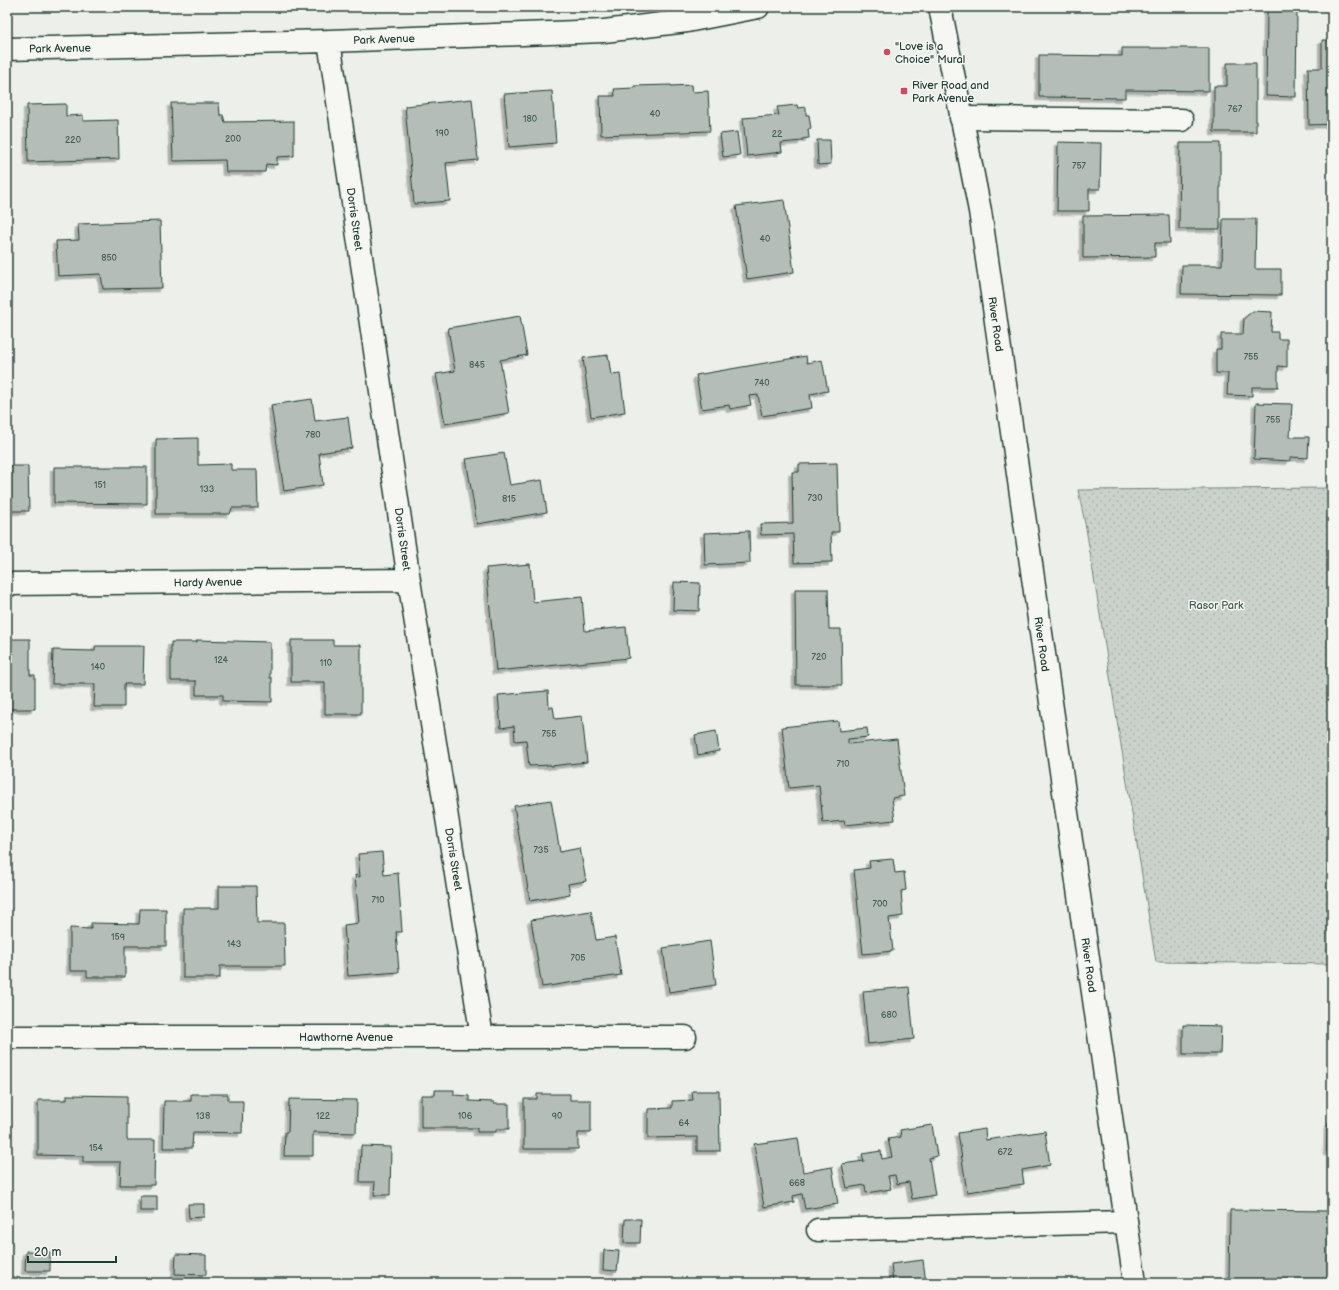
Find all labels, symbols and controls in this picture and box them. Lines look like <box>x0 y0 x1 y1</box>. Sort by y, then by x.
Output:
street label: Park Avenue <box>353 32 416 47</box>
place label: "Love is a Choice" Mural <box>895 40 965 66</box>
street label: Park Avenue <box>29 41 92 56</box>
marker: "Love is a Choice" Mural <box>882 47 892 57</box>
place label: River Road and Park Avenue <box>912 79 989 105</box>
marker: River Road and Park Avenue <box>899 86 909 96</box>
house number: 767 <box>1228 104 1243 115</box>
house number: 40 <box>650 109 660 120</box>
house number: 180 <box>523 114 537 125</box>
house number: 190 <box>435 128 449 139</box>
house number: 22 <box>772 129 783 140</box>
house number: 200 <box>225 134 241 145</box>
house number: 220 <box>65 135 81 146</box>
house number: 757 <box>1072 161 1087 172</box>
street label: Dorris Street <box>344 187 365 252</box>
house number: 40 <box>760 234 770 245</box>
house number: 850 <box>101 253 117 264</box>
street label: River Road <box>985 296 1006 352</box>
house number: 755 <box>1244 352 1258 363</box>
house number: 845 <box>469 360 485 371</box>
house number: 740 <box>754 378 770 389</box>
house number: 755 <box>1266 415 1280 426</box>
house number: 780 <box>306 430 320 441</box>
house number: 151 <box>94 480 106 491</box>
house number: 133 <box>200 484 215 495</box>
house number: 730 <box>807 493 823 504</box>
house number: 815 <box>502 494 516 505</box>
street label: Dorris Street <box>392 507 413 572</box>
street label: Hardy Avenue <box>174 575 243 590</box>
park label: Rasor Park <box>1189 599 1244 612</box>
street label: River Road <box>1031 616 1052 672</box>
house number: 720 <box>811 652 827 663</box>
house number: 124 <box>214 655 229 666</box>
house number: 110 <box>320 658 332 669</box>
house number: 140 <box>91 662 105 673</box>
house number: 755 <box>542 729 556 740</box>
house number: 710 <box>836 759 850 770</box>
street label: Dorris Street <box>442 827 465 892</box>
house number: 735 <box>533 845 549 856</box>
house number: 710 <box>371 895 385 906</box>
house number: 700 <box>872 899 888 910</box>
house number: 159 <box>111 932 125 943</box>
street label: River Road <box>1078 937 1099 993</box>
house number: 143 <box>227 939 242 950</box>
house number: 705 <box>571 953 585 964</box>
house number: 680 <box>881 1010 897 1021</box>
street label: Hawthorne Avenue <box>299 1031 393 1044</box>
house number: 138 <box>196 1111 210 1122</box>
house number: 122 <box>316 1111 331 1122</box>
house number: 106 <box>458 1111 473 1122</box>
house number: 90 <box>552 1111 562 1122</box>
house number: 64 <box>679 1118 690 1129</box>
house number: 154 <box>89 1143 104 1154</box>
house number: 672 <box>997 1147 1013 1158</box>
house number: 668 <box>789 1178 805 1189</box>
scale bar <box>28 1238 116 1264</box>
text: 20 m <box>34 1245 61 1260</box>

